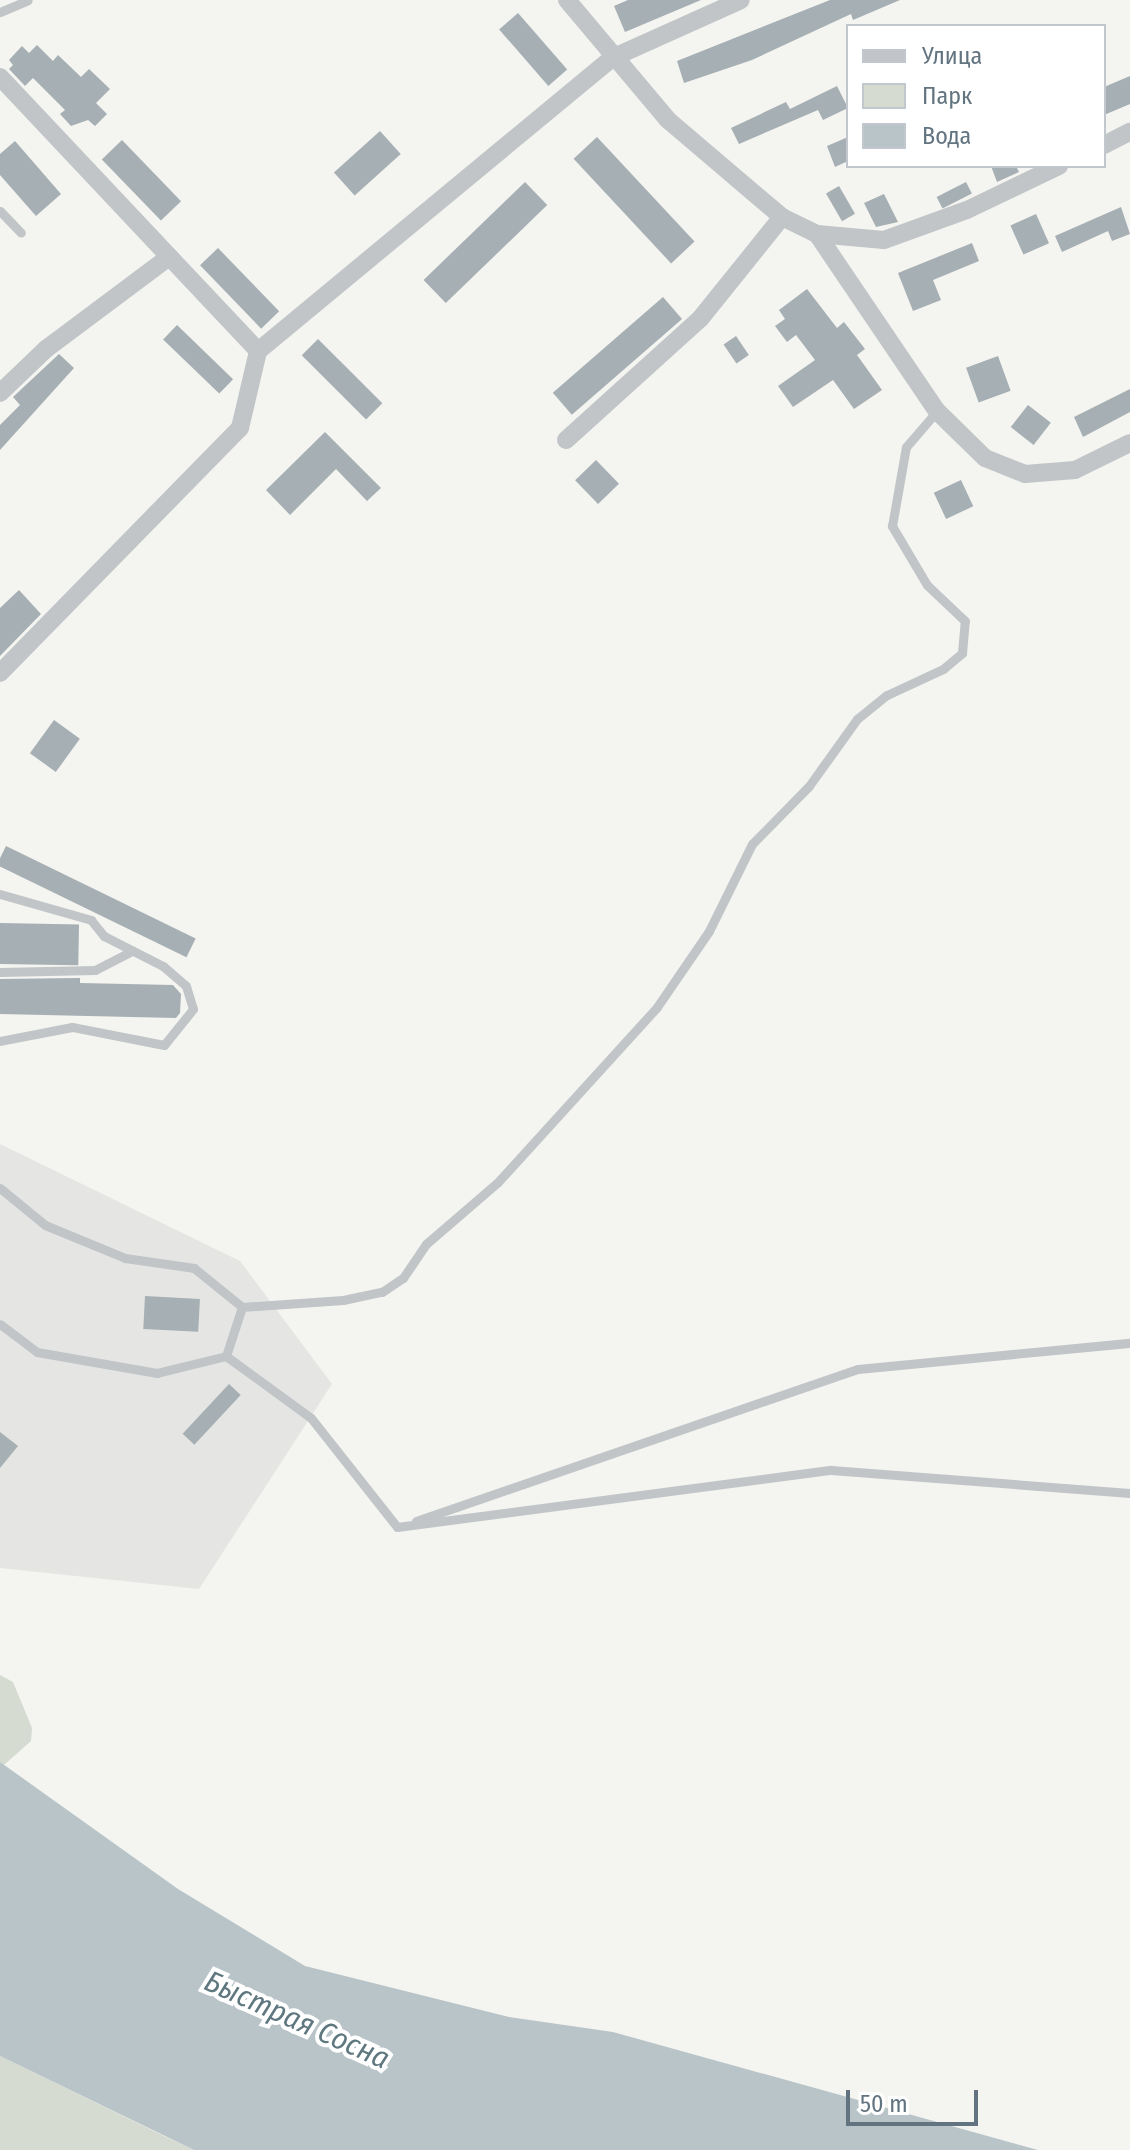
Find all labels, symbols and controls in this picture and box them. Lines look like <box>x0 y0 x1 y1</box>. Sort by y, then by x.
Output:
legend <box>846 24 1106 168</box>
text: Улица <box>922 42 982 70</box>
text: Парк <box>922 82 972 110</box>
text: Вода <box>922 122 971 150</box>
water label: Быстрая Сосна <box>199 1963 395 2077</box>
scale bar <box>850 2074 982 2124</box>
text: 50 m <box>860 2090 908 2118</box>

